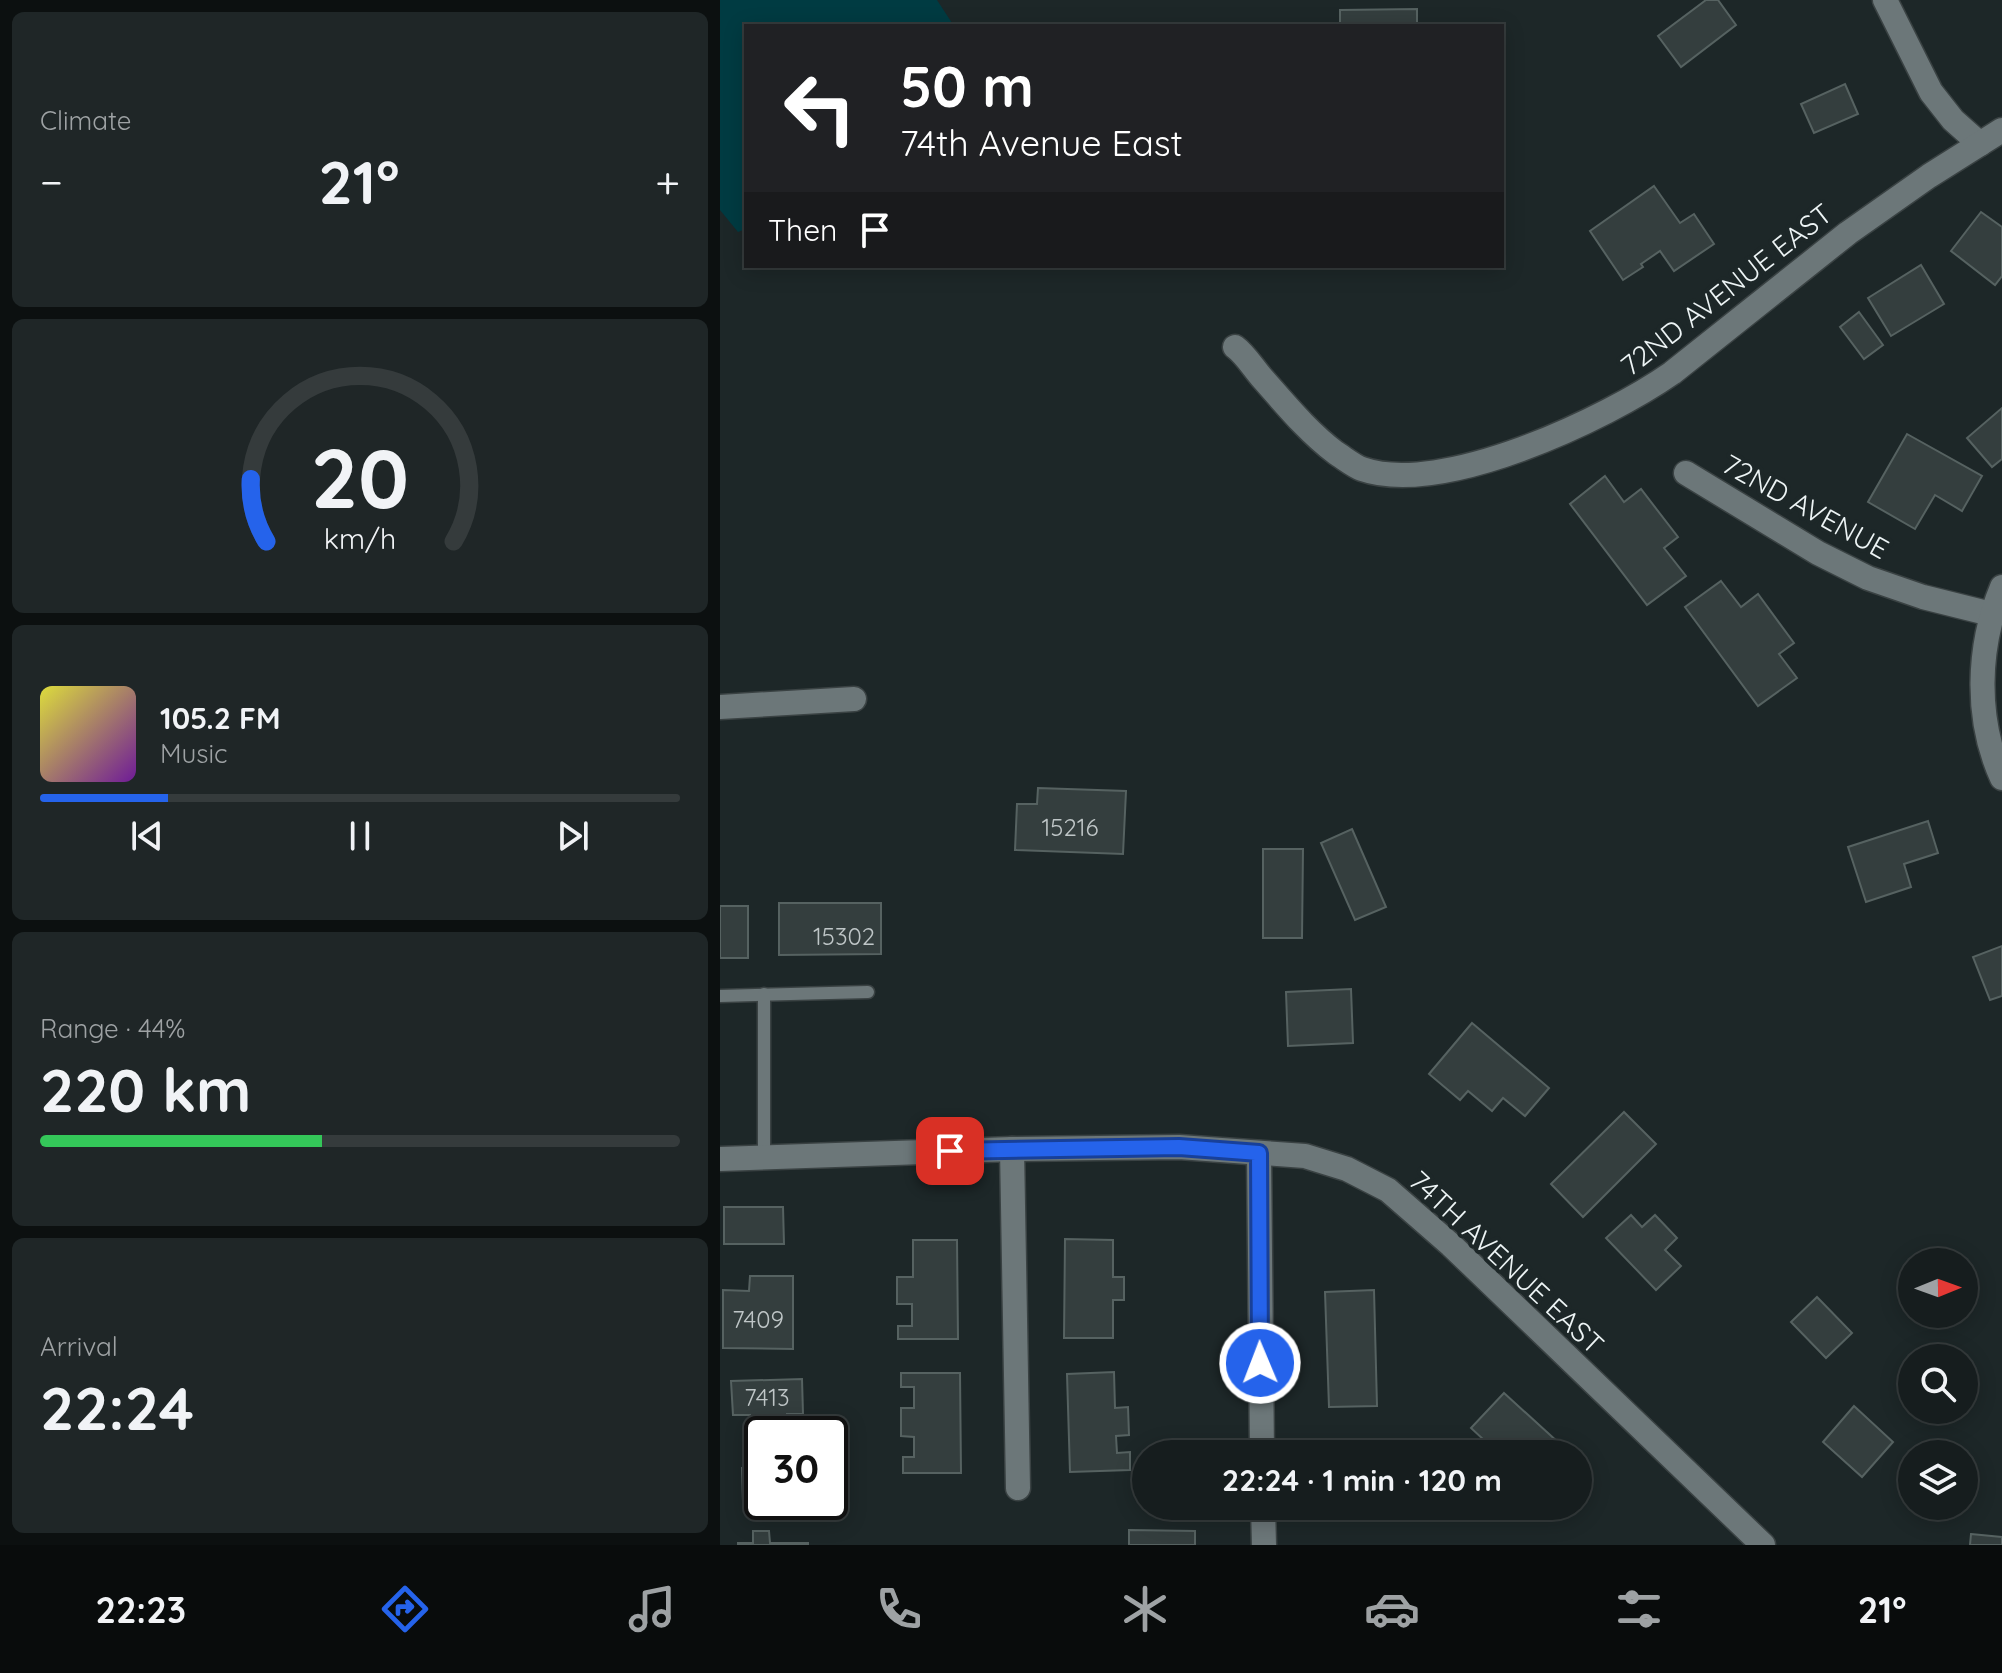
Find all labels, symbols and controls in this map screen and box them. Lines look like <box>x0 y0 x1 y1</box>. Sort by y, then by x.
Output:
text: 50 m <box>900 51 1034 121</box>
icon: left <box>768 56 872 160</box>
text: Climate <box>40 104 131 137</box>
text: 74th Avenue East <box>900 120 1183 165</box>
text: 21° <box>319 144 400 219</box>
text: − <box>40 154 63 209</box>
text: + <box>655 154 680 209</box>
street label: 72ND AVENUE EAST <box>1613 196 1839 382</box>
icon: arrive <box>853 208 897 252</box>
text: Then <box>768 211 837 249</box>
text: 20 <box>311 424 409 528</box>
street label: 72ND AVENUE <box>1717 446 1895 566</box>
text: km/h <box>324 520 396 556</box>
text: 105.2 FM <box>160 699 281 737</box>
text: Music <box>160 737 228 770</box>
house number: 15216 <box>1041 812 1099 842</box>
icon: previous <box>125 814 169 858</box>
icon: pause <box>338 814 382 858</box>
icon: next <box>551 814 595 858</box>
house number: 15302 <box>813 921 875 951</box>
text: Range · 44% <box>40 1012 186 1045</box>
text: 220 km <box>40 1052 251 1127</box>
pin <box>916 1117 984 1185</box>
icon: arrive <box>928 1129 972 1173</box>
street label: 74TH AVENUE EAST <box>1402 1163 1612 1361</box>
north arrow <box>1898 1248 1978 1328</box>
map controls <box>1898 1248 1978 1520</box>
house number: 7409 <box>732 1304 784 1334</box>
position arrow <box>1218 1321 1302 1405</box>
text: Arrival <box>40 1330 118 1363</box>
button: search <box>1898 1344 1978 1424</box>
text: 22:24 <box>40 1370 194 1445</box>
house number: 7413 <box>744 1382 790 1412</box>
speed limit sign: 30 <box>744 1416 848 1520</box>
button: layers <box>1898 1440 1978 1520</box>
text: 22:24 · 1 min · 120 m <box>1222 1461 1502 1499</box>
icon: directions <box>377 1581 433 1637</box>
icon: music <box>624 1581 680 1637</box>
icon: phone <box>871 1581 927 1637</box>
icon: climate <box>1117 1581 1173 1637</box>
icon: car <box>1364 1581 1420 1637</box>
icon: filters <box>1611 1581 1667 1637</box>
text: 22:23 <box>95 1587 186 1632</box>
text: 21° <box>1858 1587 1906 1632</box>

